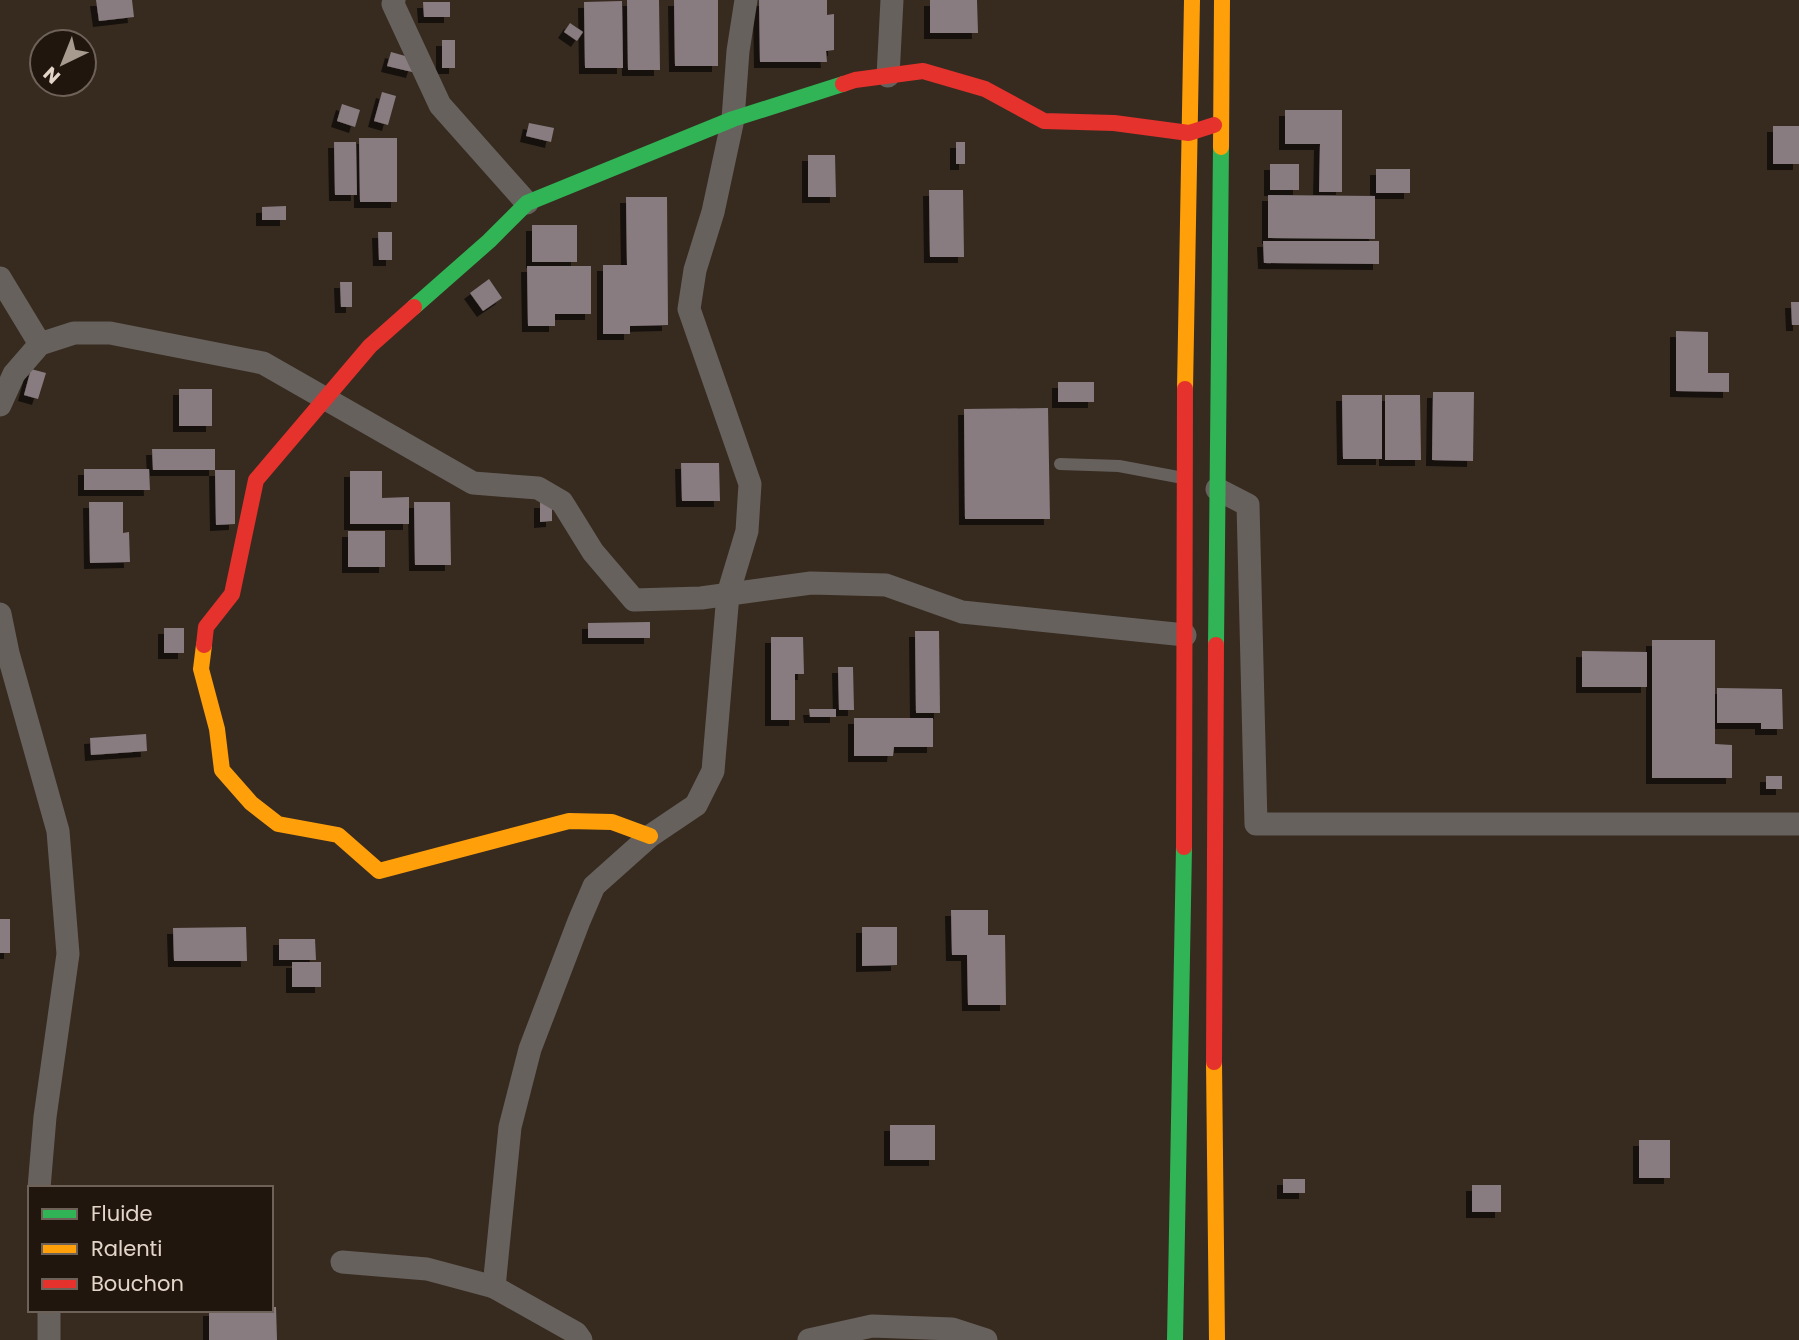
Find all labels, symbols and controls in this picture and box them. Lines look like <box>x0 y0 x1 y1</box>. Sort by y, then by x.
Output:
north arrow <box>28 28 98 98</box>
text: N <box>37 60 66 90</box>
legend <box>28 1186 273 1312</box>
text: Fluide <box>91 1199 153 1228</box>
text: Ralenti <box>91 1234 162 1263</box>
text: Bouchon <box>91 1269 184 1298</box>

